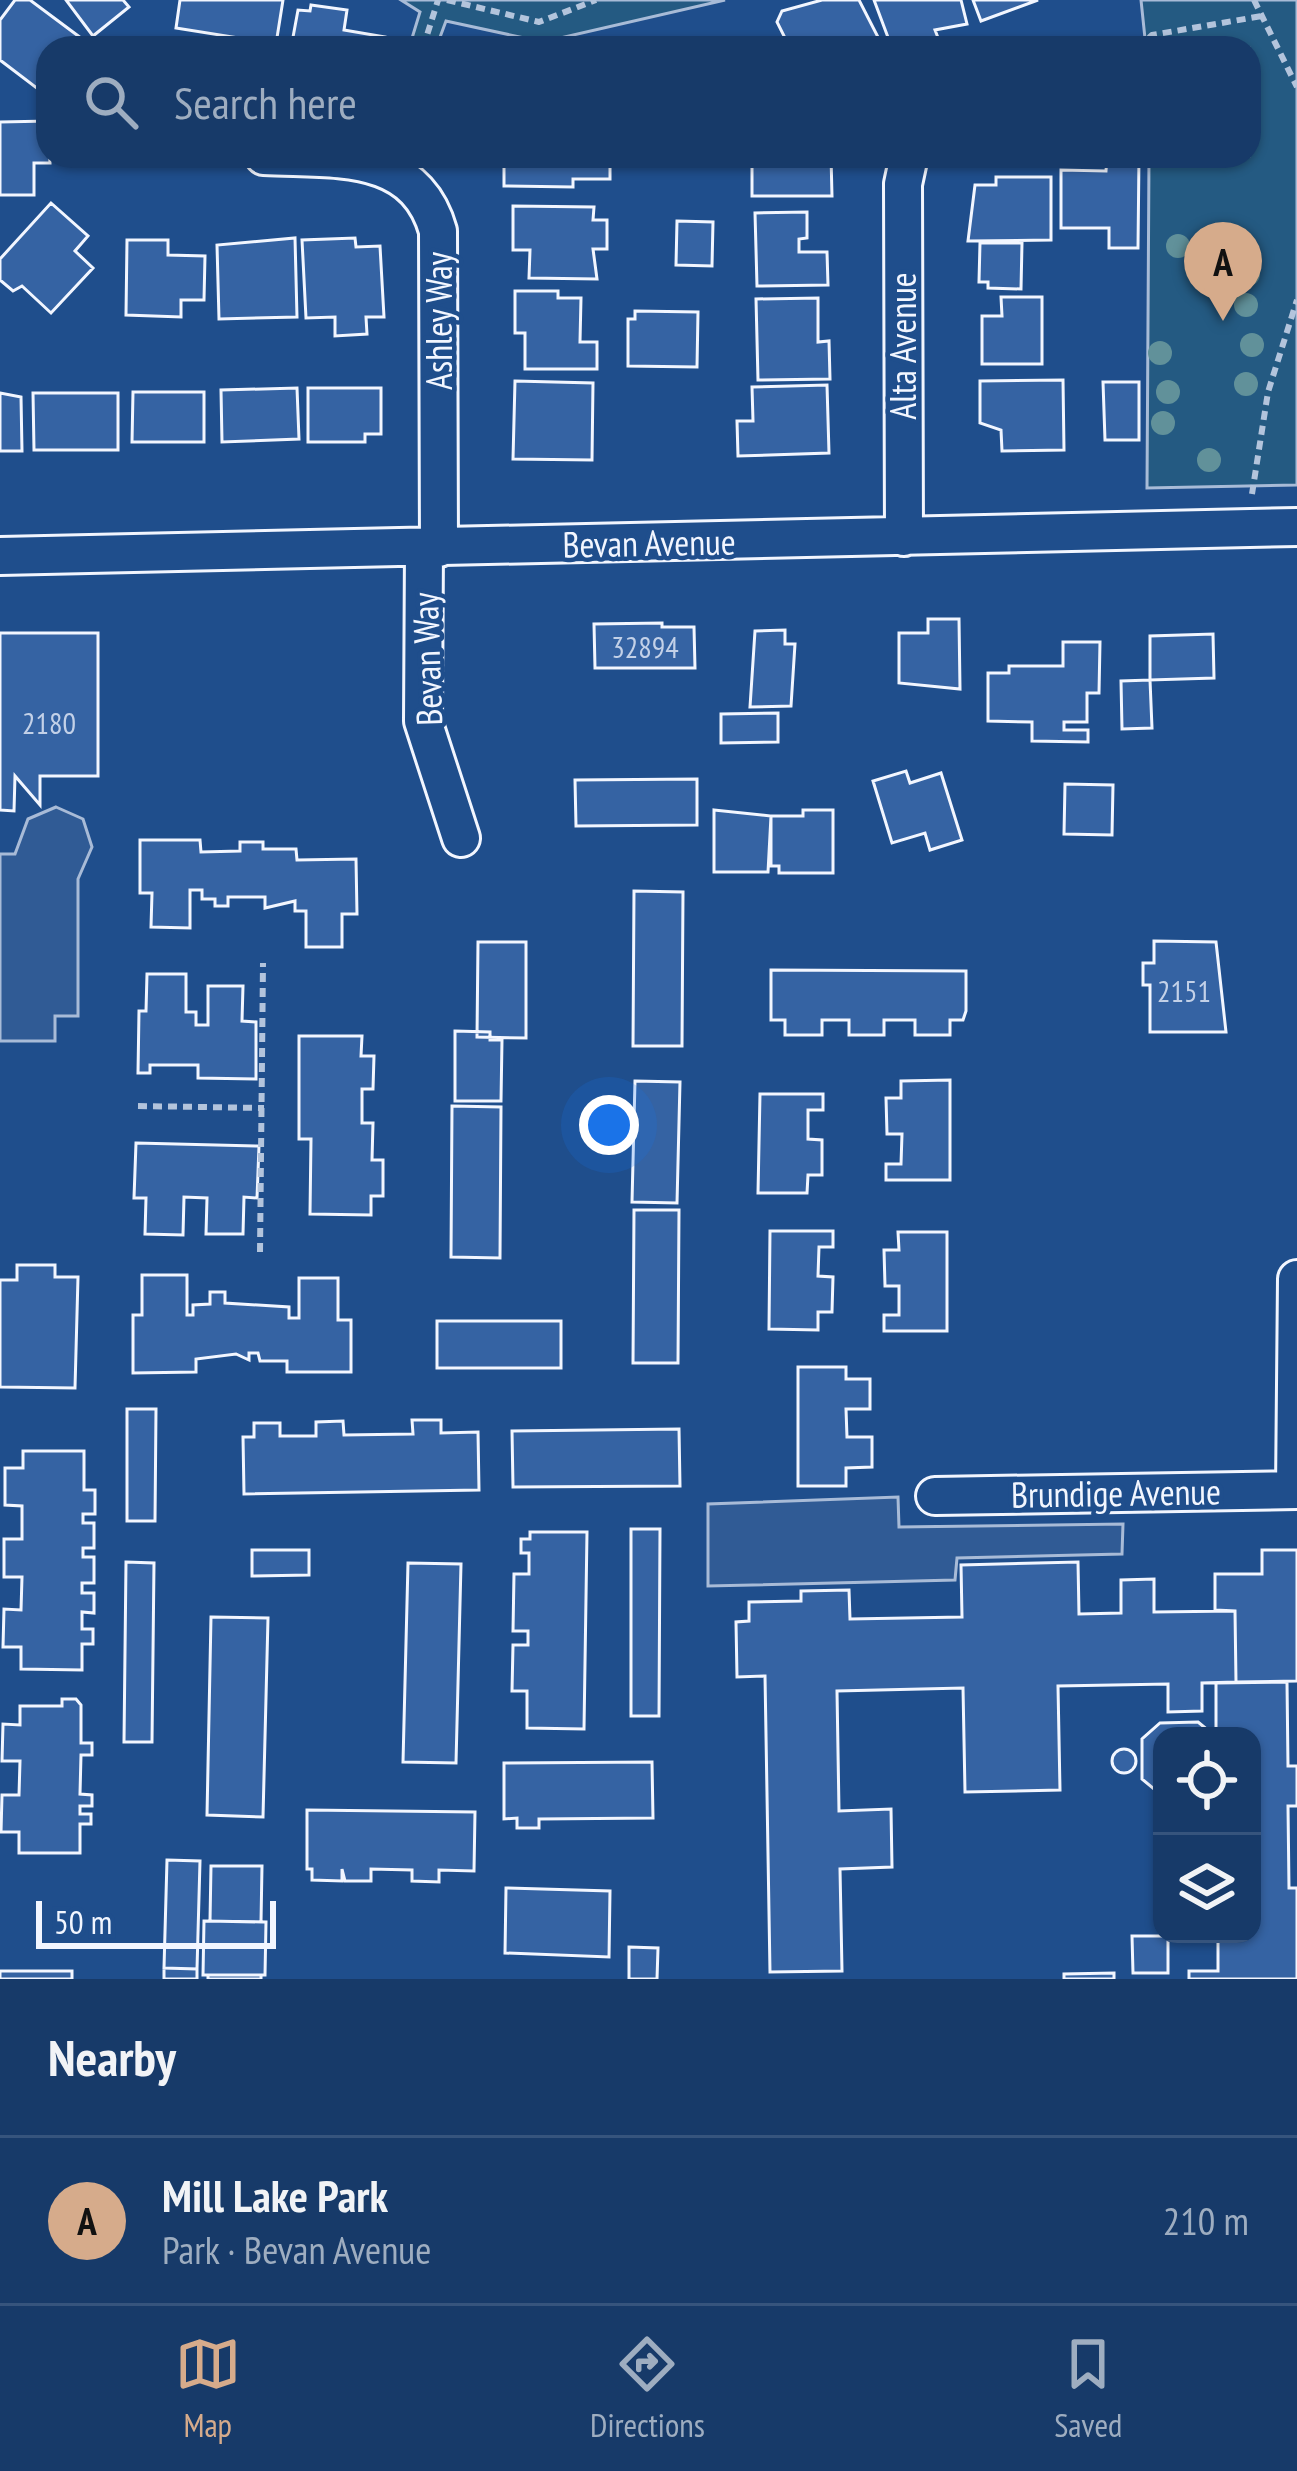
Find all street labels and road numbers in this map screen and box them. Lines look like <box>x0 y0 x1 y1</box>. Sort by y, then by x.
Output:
street label: Ashley Way <box>415 251 462 390</box>
street label: Alta Avenue <box>879 272 926 420</box>
street label: Bevan Avenue <box>562 517 736 568</box>
street label: Bevan Way <box>401 591 452 726</box>
street label: Brundige Avenue <box>1011 1467 1221 1518</box>

